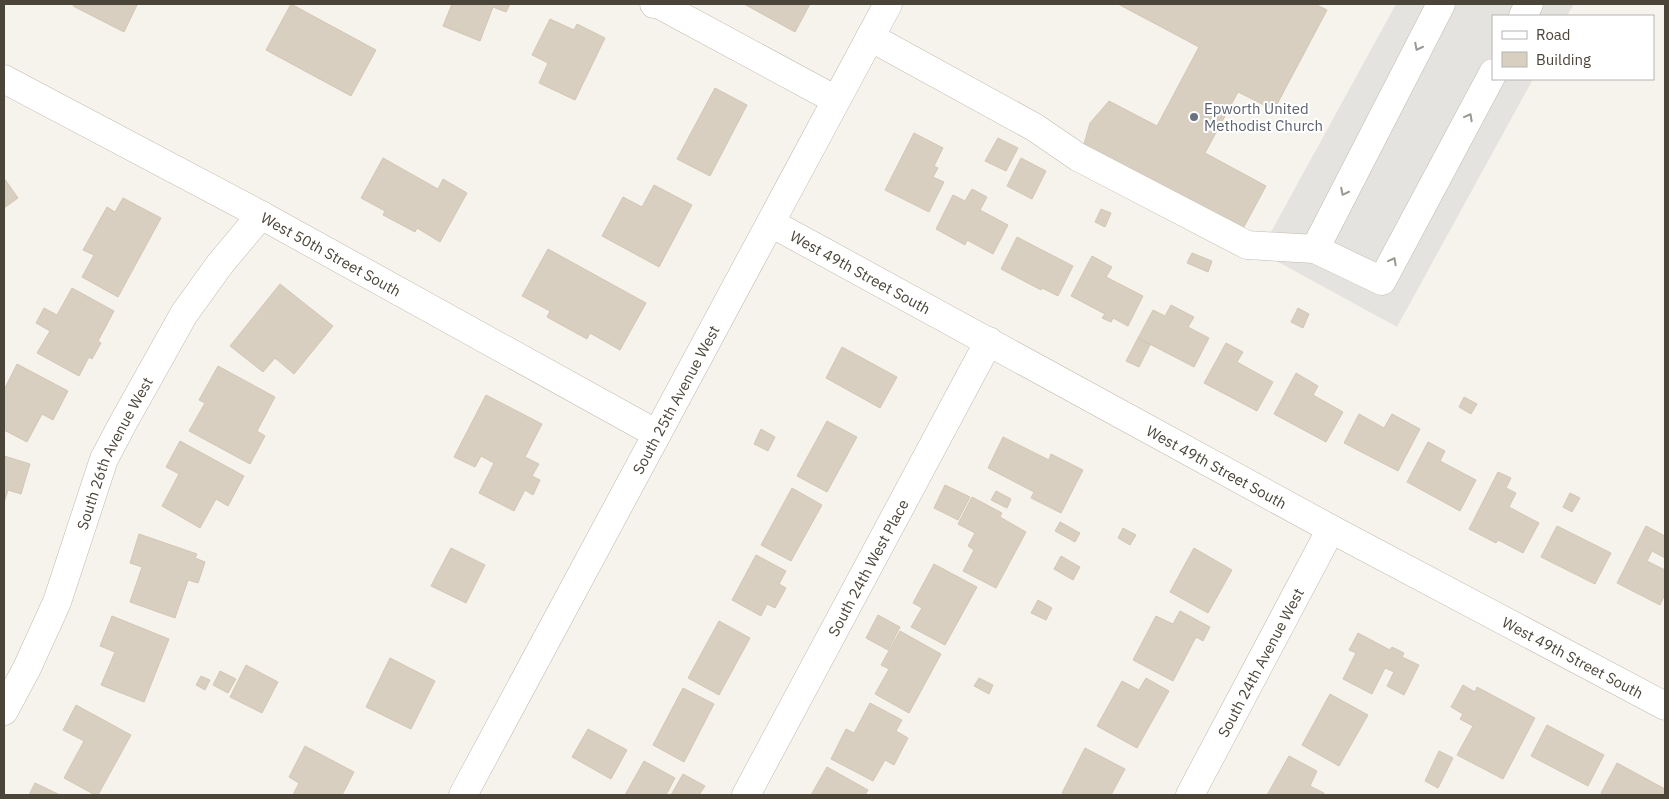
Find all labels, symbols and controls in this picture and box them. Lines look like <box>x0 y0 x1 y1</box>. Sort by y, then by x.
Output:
legend <box>1492 15 1654 80</box>
text: Road <box>1536 25 1571 44</box>
one-way arrow <box>1414 42 1424 51</box>
text: Building <box>1536 50 1591 69</box>
place label: Epworth United Methodist Church <box>1204 99 1323 135</box>
marker: Epworth United Methodist Church <box>1188 111 1200 123</box>
one-way arrow <box>1463 114 1473 123</box>
one-way arrow <box>1340 186 1350 195</box>
street label: West 50th Street South <box>258 208 404 300</box>
street label: West 49th Street South <box>787 226 934 318</box>
one-way arrow <box>1387 257 1397 266</box>
street label: South 25th Avenue West <box>628 322 723 477</box>
street label: South 26th Avenue West <box>72 373 156 532</box>
street label: West 49th Street South <box>1143 421 1290 513</box>
street label: South 24th West Place <box>823 496 912 639</box>
street label: South 24th Avenue West <box>1213 585 1308 740</box>
street label: West 49th Street South <box>1499 612 1647 702</box>

